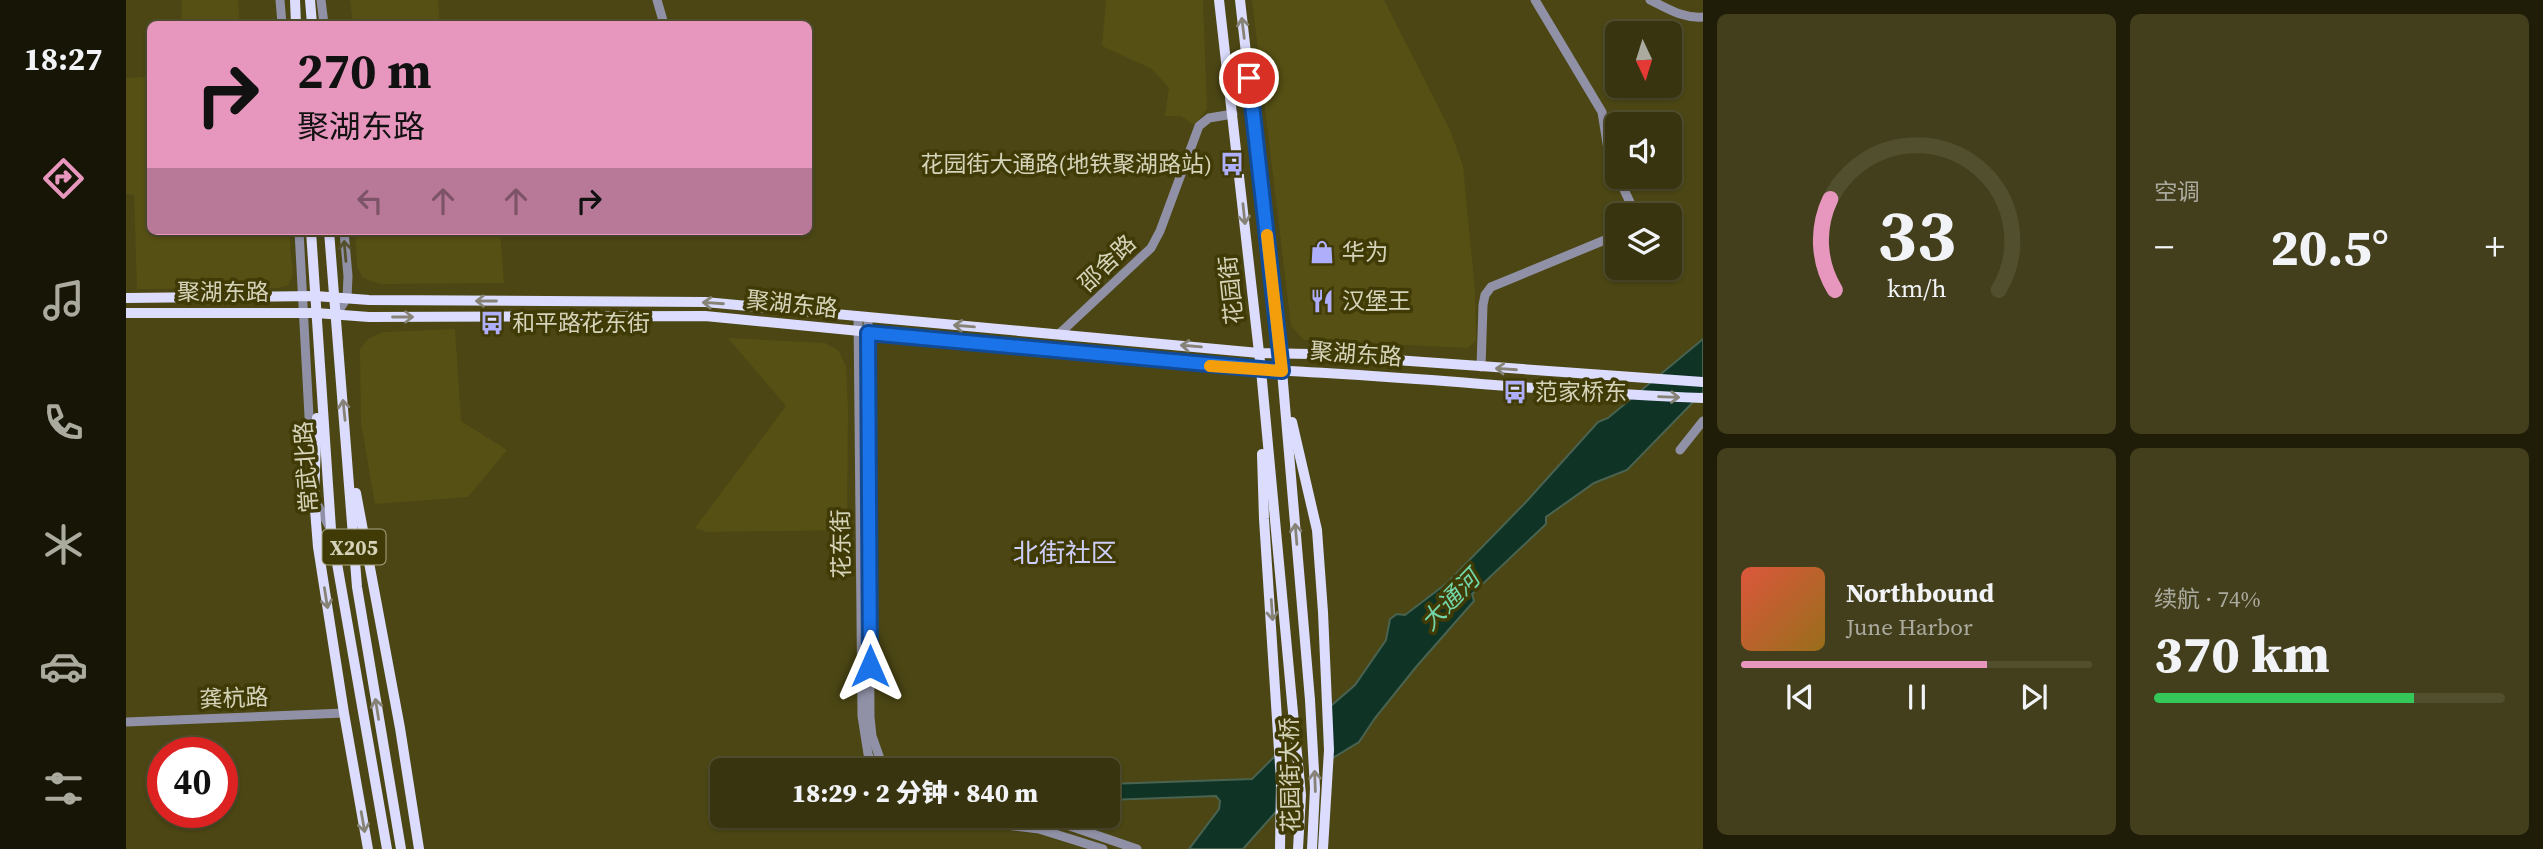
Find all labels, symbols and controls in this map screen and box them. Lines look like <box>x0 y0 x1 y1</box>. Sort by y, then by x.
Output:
one-way arrow <box>1236 17 1249 40</box>
north arrow <box>1605 21 1682 98</box>
map controls <box>1605 21 1682 280</box>
text: 18:27 <box>24 37 102 81</box>
text: 270 m <box>297 37 432 104</box>
pin <box>1219 48 1279 108</box>
icon: right <box>182 49 273 140</box>
icon: arrive <box>1230 59 1268 97</box>
text: 聚湖东路 <box>297 105 425 149</box>
button: sound <box>1605 112 1682 189</box>
place label: 花园街大通路(地铁聚湖路站) <box>920 148 1212 180</box>
bus stop icon: 花园街大通路(地铁聚湖路站) <box>1218 150 1246 178</box>
icon: directions <box>39 154 88 203</box>
text: 空调 <box>2154 176 2200 208</box>
icon: left <box>351 182 389 220</box>
icon: ahead <box>424 182 462 220</box>
icon: ahead <box>497 182 535 220</box>
icon: right <box>570 182 608 220</box>
text: 33 <box>1877 185 1956 284</box>
one-way arrow <box>1237 202 1250 225</box>
button: layers <box>1605 203 1682 280</box>
text: 20.5° <box>2270 211 2389 282</box>
text: − <box>2154 221 2174 273</box>
text: + <box>2485 221 2505 273</box>
street label: 邵舍路 <box>1071 228 1143 298</box>
place label: 华为 <box>1342 236 1388 268</box>
shop icon: 华为 <box>1308 238 1336 266</box>
one-way arrow <box>339 240 352 262</box>
street label: 花园街 <box>1211 254 1251 326</box>
text: km/h <box>1887 271 1946 305</box>
icon: music <box>39 276 88 325</box>
street label: 聚湖东路 <box>177 276 269 308</box>
street label: 聚湖东路 <box>745 283 839 325</box>
place label: 汉堡王 <box>1342 285 1411 317</box>
restaurant icon: 汉堡王 <box>1308 287 1336 315</box>
one-way arrow <box>474 294 497 308</box>
one-way arrow <box>702 296 725 309</box>
place label: 和平路花东街 <box>512 307 650 339</box>
bus stop icon: 和平路花东街 <box>478 309 506 337</box>
one-way arrow <box>392 310 415 324</box>
one-way arrow <box>953 319 976 332</box>
street label: 聚湖东路 <box>1309 335 1403 373</box>
one-way arrow <box>1180 339 1202 352</box>
one-way arrow <box>1495 362 1518 375</box>
place label: 范家桥东 <box>1535 376 1627 408</box>
bus stop icon: 范家桥东 <box>1501 378 1529 406</box>
one-way arrow <box>1658 390 1681 404</box>
icon: phone <box>39 398 88 447</box>
one-way arrow <box>337 399 350 422</box>
street label: 常武北路 <box>287 420 325 514</box>
street label: 花东街 <box>824 509 858 579</box>
icon: climate <box>39 520 88 569</box>
one-way arrow <box>1289 524 1302 546</box>
road number: X205 <box>322 530 386 564</box>
district label: 北街社区 <box>1013 535 1117 571</box>
water label: 大通河 <box>1413 560 1490 637</box>
text: Northbound <box>1846 575 1994 611</box>
text: 续航 · 74% <box>2154 583 2261 615</box>
one-way arrow <box>320 586 333 609</box>
one-way arrow <box>1265 598 1278 621</box>
text: June Harbor <box>1846 611 1973 643</box>
text: 370 km <box>2154 618 2330 689</box>
position arrow <box>833 629 907 703</box>
icon: car <box>39 642 88 691</box>
icon: previous <box>1781 678 1819 716</box>
icon: pause <box>1898 678 1936 716</box>
icon: next <box>2015 678 2053 716</box>
street label: 龚杭路 <box>199 681 269 715</box>
one-way arrow <box>371 698 384 721</box>
street label: 花园街大桥 <box>1273 717 1307 833</box>
speed limit sign: 40 <box>147 737 238 828</box>
icon: filters <box>39 764 88 813</box>
one-way arrow <box>1308 770 1321 793</box>
text: 18:29 · 2 分钟 · 840 m <box>792 775 1038 811</box>
one-way arrow <box>357 810 370 833</box>

